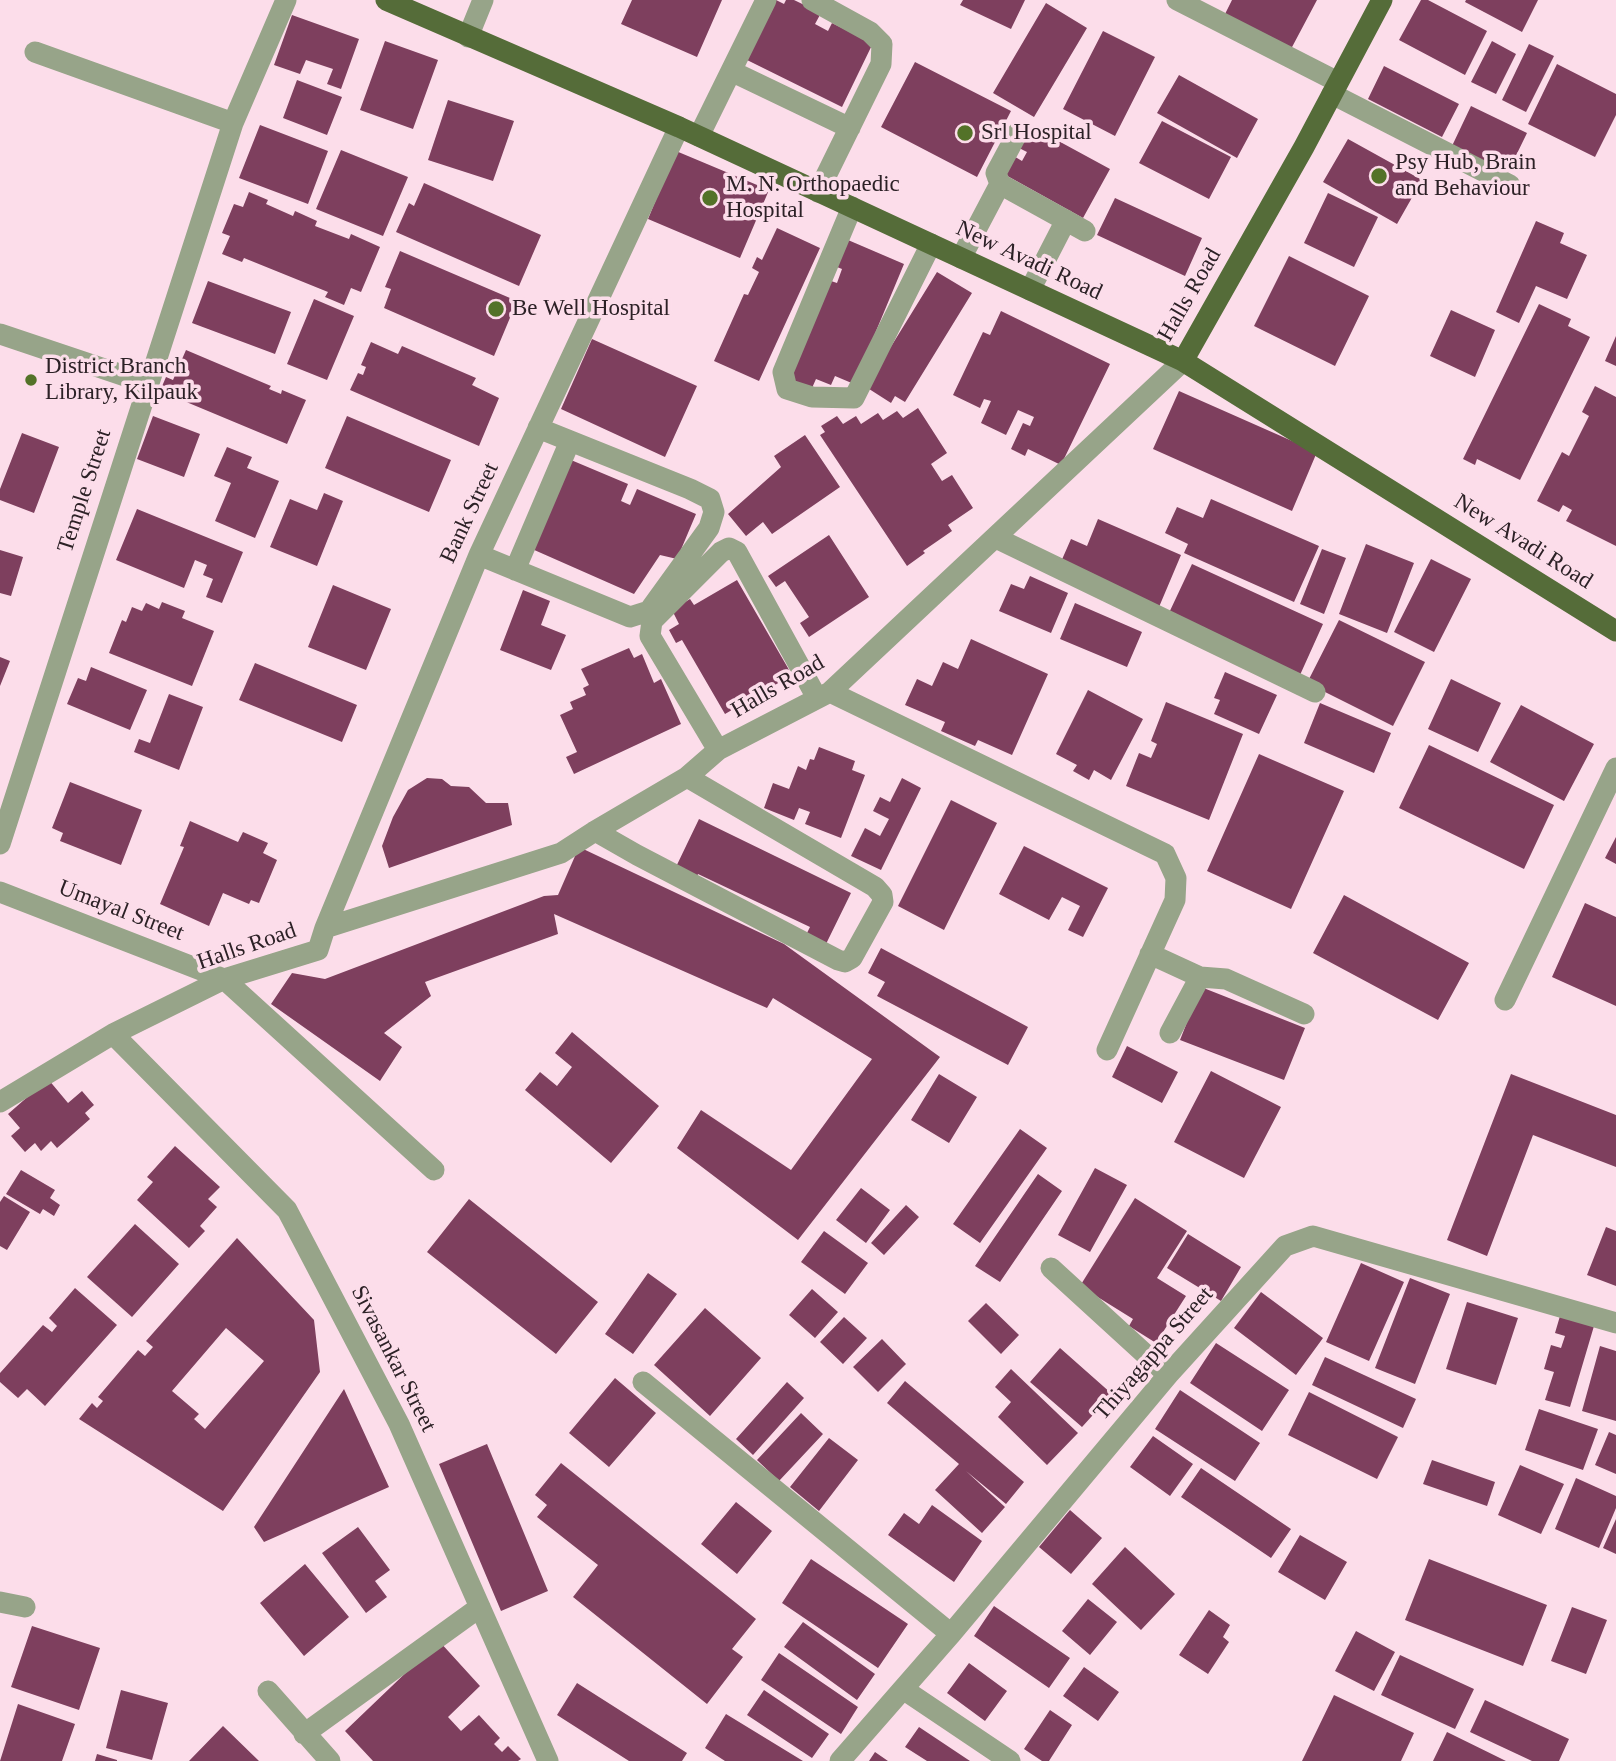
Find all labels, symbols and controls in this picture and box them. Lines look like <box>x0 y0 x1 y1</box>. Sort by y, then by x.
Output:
place label: Srl Hospital <box>981 119 1092 147</box>
marker: Srl Hospital <box>955 123 975 143</box>
place label: Psy Hub, Brain and Behaviour <box>1395 149 1536 203</box>
marker: Psy Hub, Brain and Behaviour <box>1369 166 1389 186</box>
place label: M. N. Orthopaedic Hospital <box>726 171 900 225</box>
marker: M. N. Orthopaedic Hospital <box>700 188 720 208</box>
street label: New Avadi Road <box>952 215 1106 307</box>
street label: Halls Road <box>1152 244 1228 346</box>
place label: Be Well Hospital <box>512 295 670 323</box>
marker: Be Well Hospital <box>486 299 506 319</box>
place label: District Branch Library, Kilpauk <box>45 353 198 407</box>
marker: District Branch Library, Kilpauk <box>23 372 39 388</box>
street label: Temple Street <box>52 426 118 556</box>
street label: Bank Street <box>435 458 505 568</box>
street label: New Avadi Road <box>1449 488 1597 596</box>
street label: Halls Road <box>727 649 829 725</box>
street label: Umayal Street <box>54 874 188 948</box>
street label: Halls Road <box>194 917 300 977</box>
street label: Sivasankar Street <box>344 1281 442 1437</box>
street label: Thiyagappa Street <box>1088 1282 1220 1426</box>

